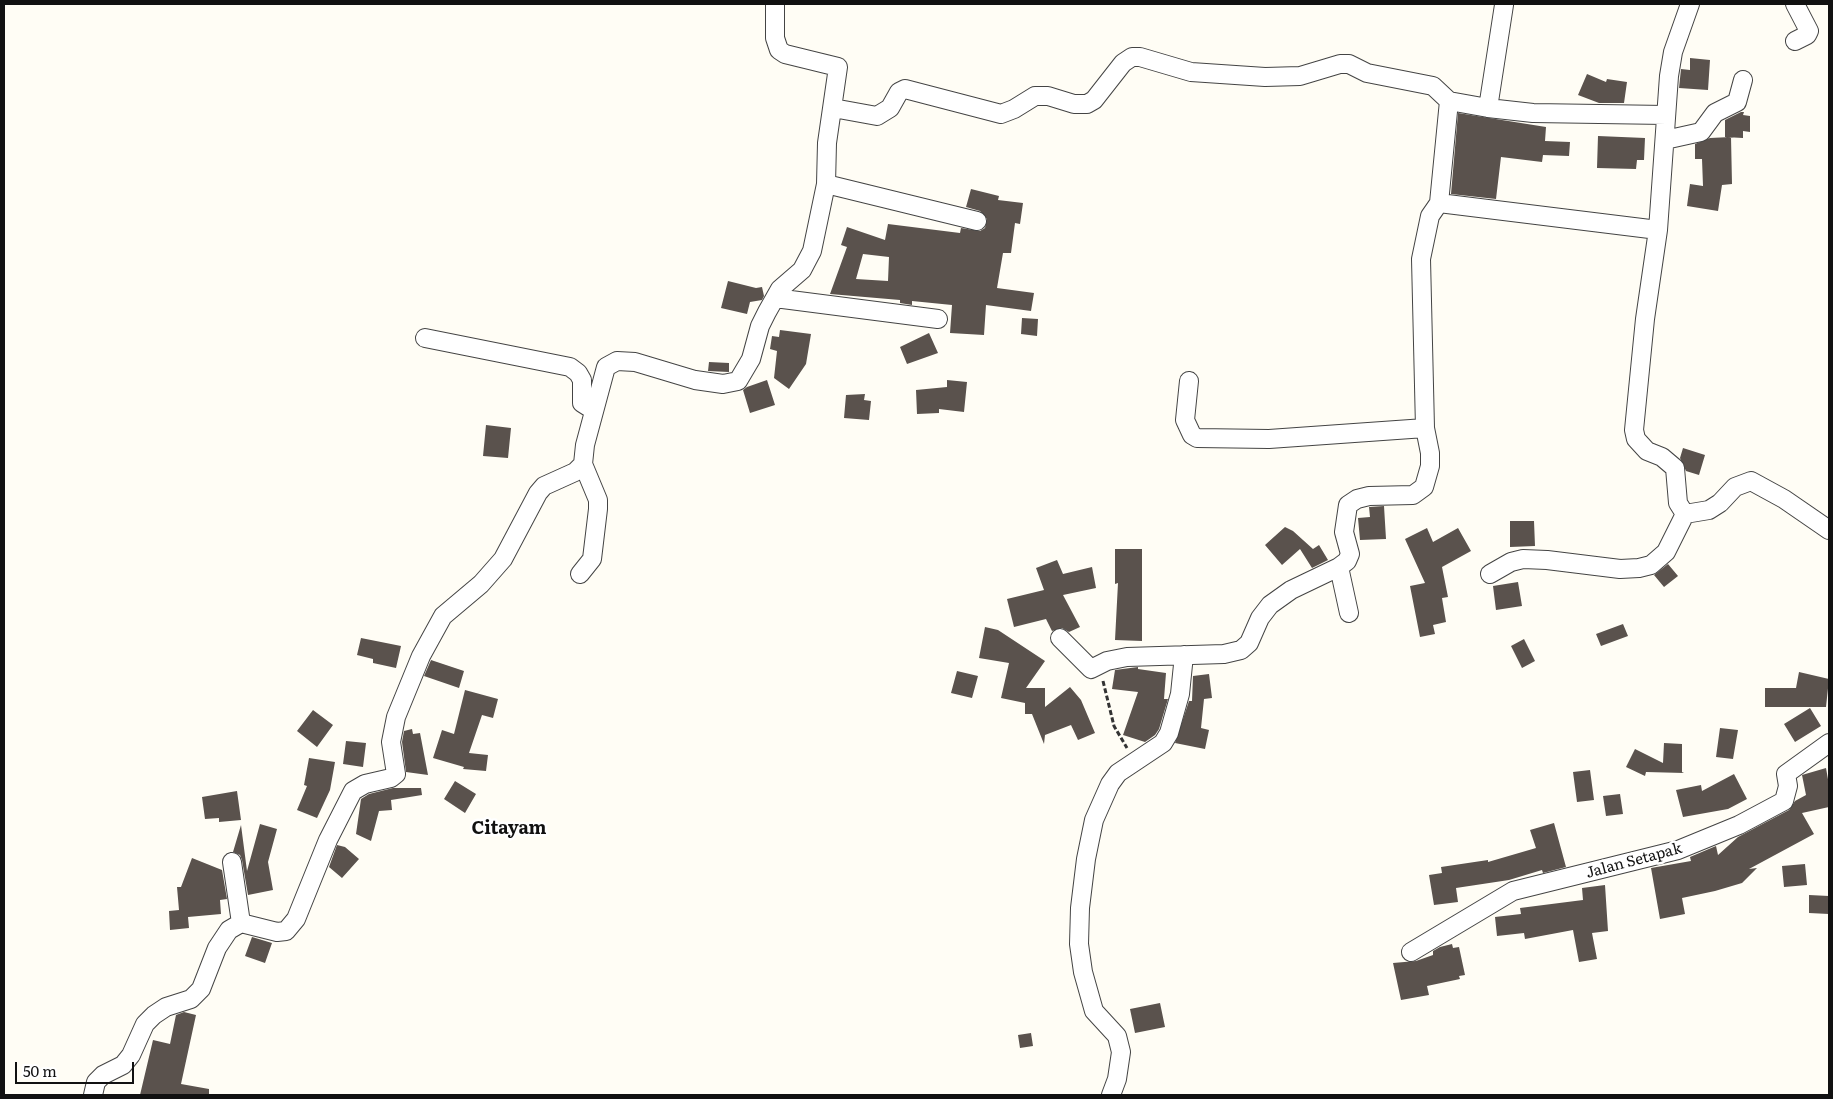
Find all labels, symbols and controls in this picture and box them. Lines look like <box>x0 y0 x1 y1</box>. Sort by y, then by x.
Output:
district label: Citayam <box>471 818 547 840</box>
street label: Jalan Setapak <box>1584 840 1684 882</box>
scale bar <box>18 1052 136 1084</box>
text: 50 m <box>23 1059 57 1082</box>

